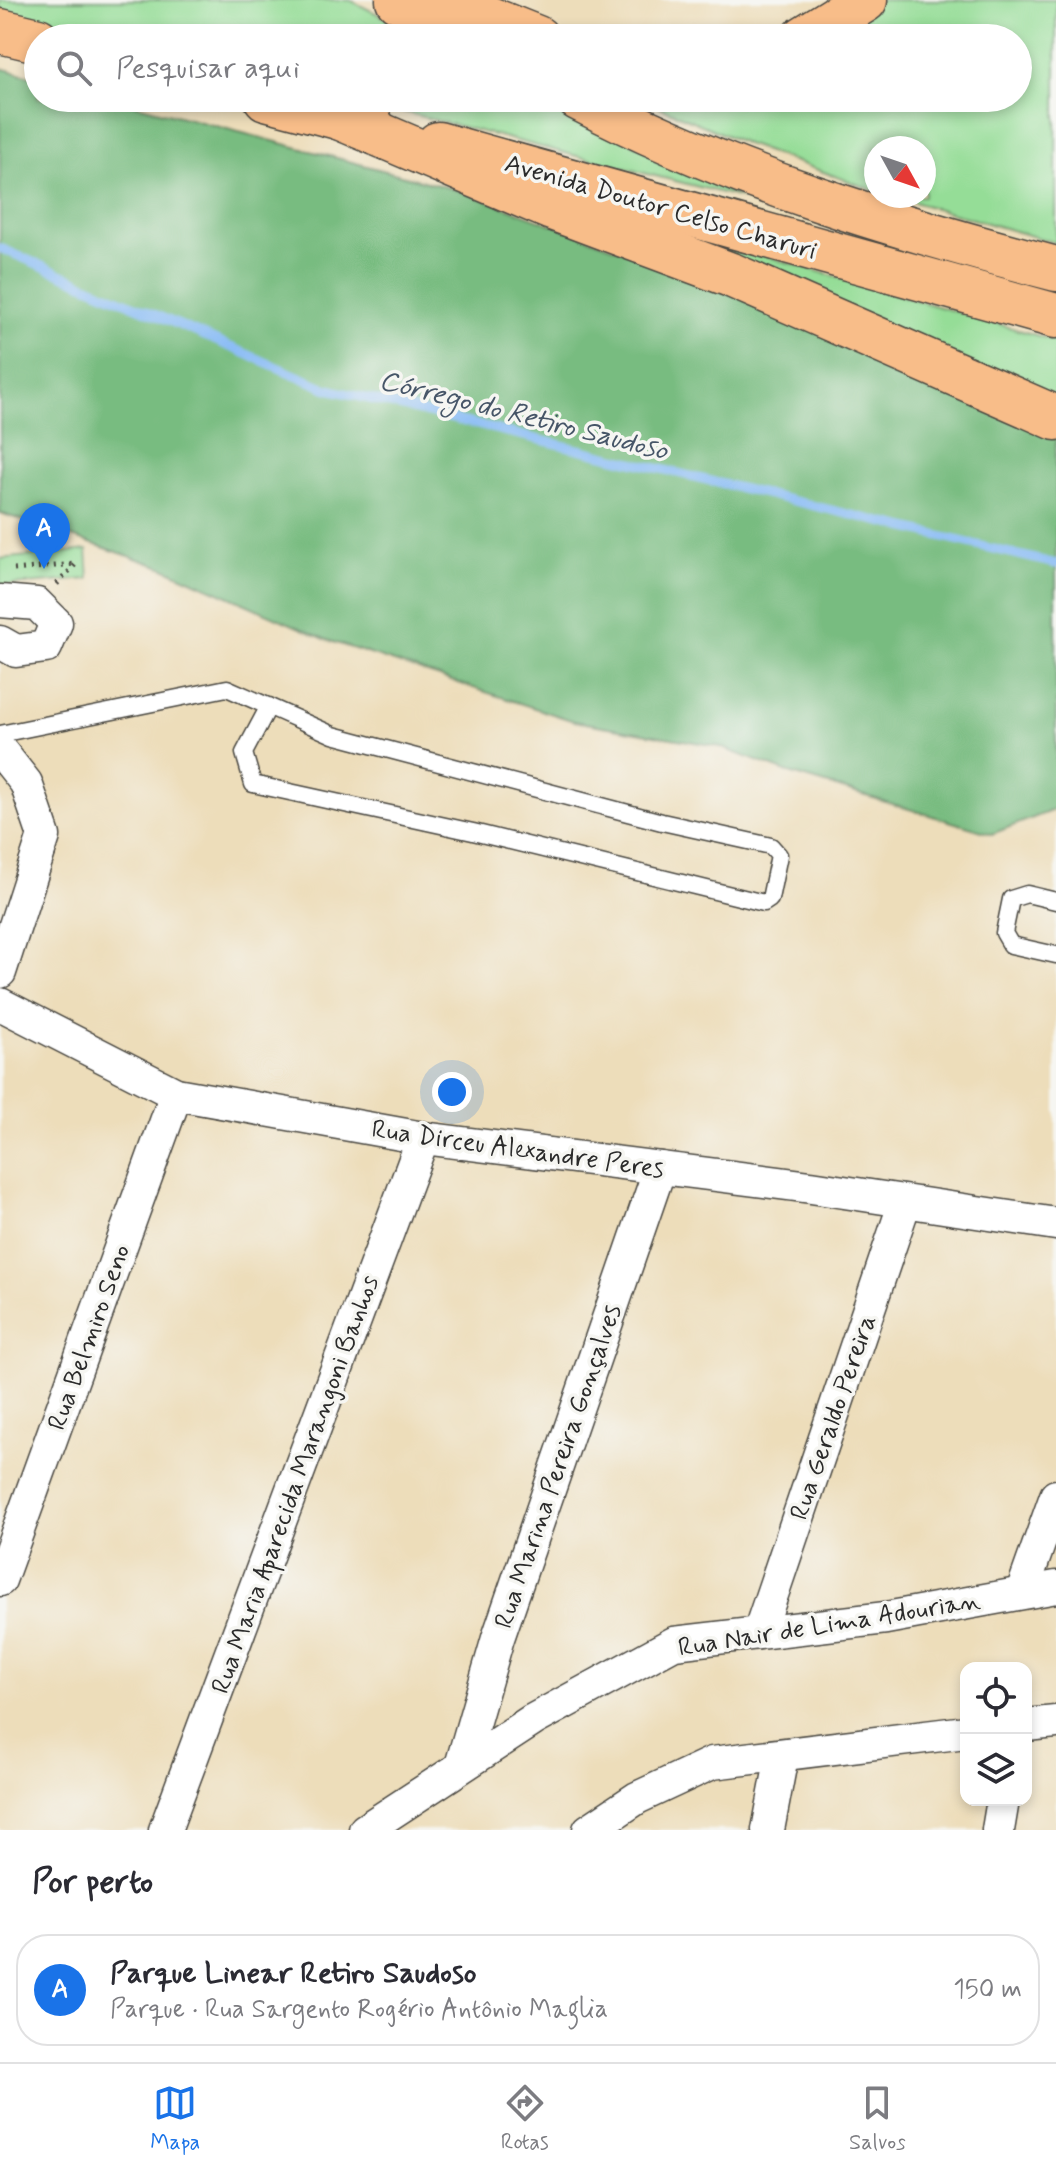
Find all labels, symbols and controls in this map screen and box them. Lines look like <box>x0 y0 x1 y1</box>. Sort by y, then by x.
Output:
search box <box>24 24 1032 112</box>
icon: search <box>52 46 96 90</box>
text: Pesquisar aqui <box>116 49 300 88</box>
north arrow <box>864 136 936 208</box>
street label: Avenida Doutor Celso Charuri <box>500 147 820 269</box>
water label: Córrego do Retiro Saudoso <box>375 363 672 472</box>
pin: A <box>18 503 70 569</box>
your location <box>432 1072 472 1112</box>
street label: Rua Dirceu Alexandre Peres <box>369 1113 666 1187</box>
street label: Rua Belmiro Seno <box>41 1240 139 1435</box>
street label: Rua Maria Aparecida Marangoni Banhos <box>204 1271 390 1700</box>
street label: Rua Marina Pereira Gonçalves <box>487 1300 630 1633</box>
street label: Rua Geraldo Pereira <box>783 1311 885 1525</box>
street label: Rua Nair de Lima Adourian <box>676 1584 983 1666</box>
map controls <box>960 1662 1032 1806</box>
button: locate <box>960 1662 1032 1734</box>
button: layers <box>960 1734 1032 1806</box>
text: Por perto <box>32 1860 153 1905</box>
text: Parque Linear Retiro Saudoso <box>110 1954 477 1993</box>
text: A <box>51 1973 69 2007</box>
text: 150 m <box>953 1973 1022 2007</box>
text: Parque · Rua Sargento Rogério Antônio Maglia <box>110 1993 608 2027</box>
tab: Mapa <box>150 2081 200 2157</box>
tab: Rotas <box>501 2081 549 2157</box>
tab: Salvos <box>849 2081 906 2157</box>

